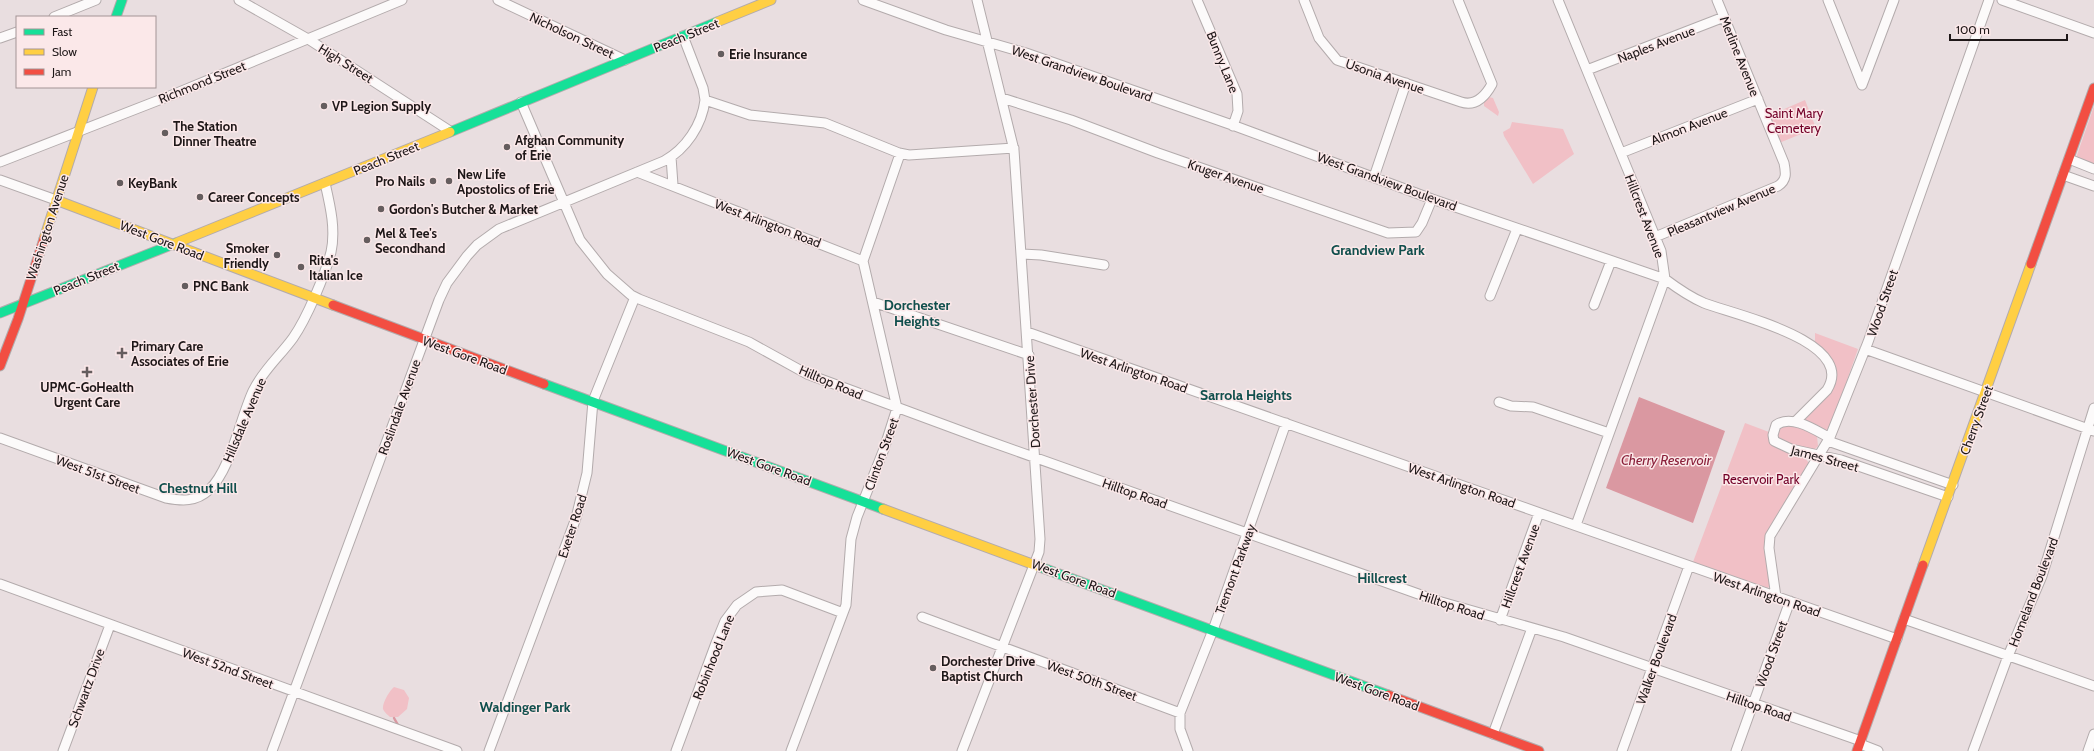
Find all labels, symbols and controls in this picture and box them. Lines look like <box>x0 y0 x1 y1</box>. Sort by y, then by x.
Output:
street label: Nicholson Street <box>527 9 617 62</box>
street label: Peach Street <box>651 14 722 55</box>
street label: Merline Avenue <box>1717 14 1763 99</box>
legend <box>16 16 156 88</box>
scale bar <box>1950 16 2067 42</box>
street label: Naples Avenue <box>1615 22 1697 66</box>
text: 100 m <box>1956 22 1990 37</box>
text: Fast <box>52 24 72 39</box>
street label: Bunny Lane <box>1203 29 1243 95</box>
street label: High Street <box>316 40 377 86</box>
street label: West Grandview Boulevard <box>1010 41 1154 105</box>
text: Slow <box>52 44 77 59</box>
place label: Erie Insurance <box>729 46 807 62</box>
marker: Erie Insurance <box>716 49 726 59</box>
street label: Usonia Avenue <box>1344 55 1427 97</box>
street label: Richmond Street <box>156 57 249 107</box>
text: Jam <box>51 64 71 79</box>
place label: VP Legion Supply <box>332 98 431 114</box>
marker: VP Legion Supply <box>319 101 329 111</box>
street label: Almon Avenue <box>1648 104 1730 148</box>
park label: Saint Mary Cemetery <box>1765 105 1824 136</box>
place label: The Station Dinner Theatre <box>173 118 257 149</box>
marker: The Station Dinner Theatre <box>160 128 170 138</box>
place label: Afghan Community of Erie <box>515 132 624 163</box>
street label: Peach Street <box>351 137 422 178</box>
marker: Afghan Community of Erie <box>502 142 512 152</box>
street label: West Grandview Boulevard <box>1315 148 1459 214</box>
street label: Kruger Avenue <box>1186 155 1267 197</box>
place label: New Life Apostolics of Erie <box>457 166 555 197</box>
street label: Washington Avenue <box>22 172 72 282</box>
street label: Hillcrest Avenue <box>1622 172 1668 260</box>
place label: Pro Nails <box>375 173 425 189</box>
place label: KeyBank <box>128 175 178 191</box>
marker: Pro Nails <box>428 176 438 186</box>
marker: New Life Apostolics of Erie <box>444 176 454 186</box>
marker: KeyBank <box>115 178 125 188</box>
street label: Pleasantview Avenue <box>1665 180 1778 240</box>
place label: Career Concepts <box>208 189 300 205</box>
marker: Career Concepts <box>195 192 205 202</box>
street label: West Arlington Road <box>713 195 823 251</box>
place label: Gordon's Butcher & Market <box>389 201 539 217</box>
marker: Gordon's Butcher & Market <box>376 204 386 214</box>
street label: West Gore Road <box>118 217 206 263</box>
place label: Mel & Tee's Secondhand <box>375 225 445 256</box>
marker: Mel & Tee's Secondhand <box>362 235 372 245</box>
place label: Smoker Friendly <box>224 240 270 271</box>
district label: Grandview Park <box>1331 241 1425 259</box>
marker: Smoker Friendly <box>272 250 282 260</box>
place label: Rita's Italian Ice <box>309 252 363 283</box>
street label: Peach Street <box>51 257 122 298</box>
marker: Rita's Italian Ice <box>296 262 306 272</box>
street label: Wood Street <box>1863 267 1901 339</box>
place label: PNC Bank <box>193 278 250 294</box>
marker: PNC Bank <box>180 281 190 291</box>
district label: Dorchester Heights <box>884 296 951 330</box>
street label: West Gore Road <box>421 332 509 378</box>
place label: Primary Care Associates of Erie <box>131 338 229 369</box>
street label: West Arlington Road <box>1078 344 1190 396</box>
marker: Primary Care Associates of Erie <box>116 347 128 359</box>
street label: Dorchester Drive <box>1021 355 1043 449</box>
street label: Roslindale Avenue <box>374 357 424 457</box>
street label: Hilltop Road <box>797 361 865 403</box>
marker: UPMC-GoHealth Urgent Care <box>81 366 93 378</box>
street label: Hillsdale Avenue <box>219 375 269 465</box>
place label: UPMC-GoHealth Urgent Care <box>40 379 134 410</box>
street label: Cherry Street <box>1956 382 1996 457</box>
district label: Sarrola Heights <box>1200 386 1292 404</box>
street label: Clinton Street <box>860 415 902 492</box>
street label: James Street <box>1789 441 1861 475</box>
street label: West Gore Road <box>725 443 813 489</box>
street label: West 51st Street <box>54 451 143 497</box>
water label: Cherry Reservoir <box>1621 451 1712 469</box>
street label: West Arlington Road <box>1406 459 1518 511</box>
park label: Reservoir Park <box>1722 471 1800 487</box>
street label: Hilltop Road <box>1100 474 1170 512</box>
district label: Chestnut Hill <box>159 479 238 497</box>
street label: Exeter Road <box>554 492 590 560</box>
street label: Tremont Parkway <box>1211 521 1259 616</box>
street label: Hillcrest Avenue <box>1497 521 1543 610</box>
street label: Homeland Boulevard <box>2005 535 2061 649</box>
street label: West Gore Road <box>1030 555 1118 601</box>
street label: West Arlington Road <box>1711 568 1823 620</box>
district label: Hillcrest <box>1357 569 1407 587</box>
street label: Hilltop Road <box>1417 587 1487 623</box>
street label: Walker Boulevard <box>1632 611 1680 707</box>
street label: Robinhood Lane <box>689 612 737 702</box>
street label: Wood Street <box>1752 618 1791 689</box>
street label: West 52nd Street <box>180 644 276 692</box>
street label: Schwartz Drive <box>64 646 108 730</box>
place label: Dorchester Drive Baptist Church <box>941 653 1036 684</box>
street label: West 50th Street <box>1045 656 1140 704</box>
marker: Dorchester Drive Baptist Church <box>928 663 938 673</box>
street label: West Gore Road <box>1333 668 1421 714</box>
street label: Hilltop Road <box>1724 687 1794 725</box>
district label: Waldinger Park <box>479 698 571 716</box>

